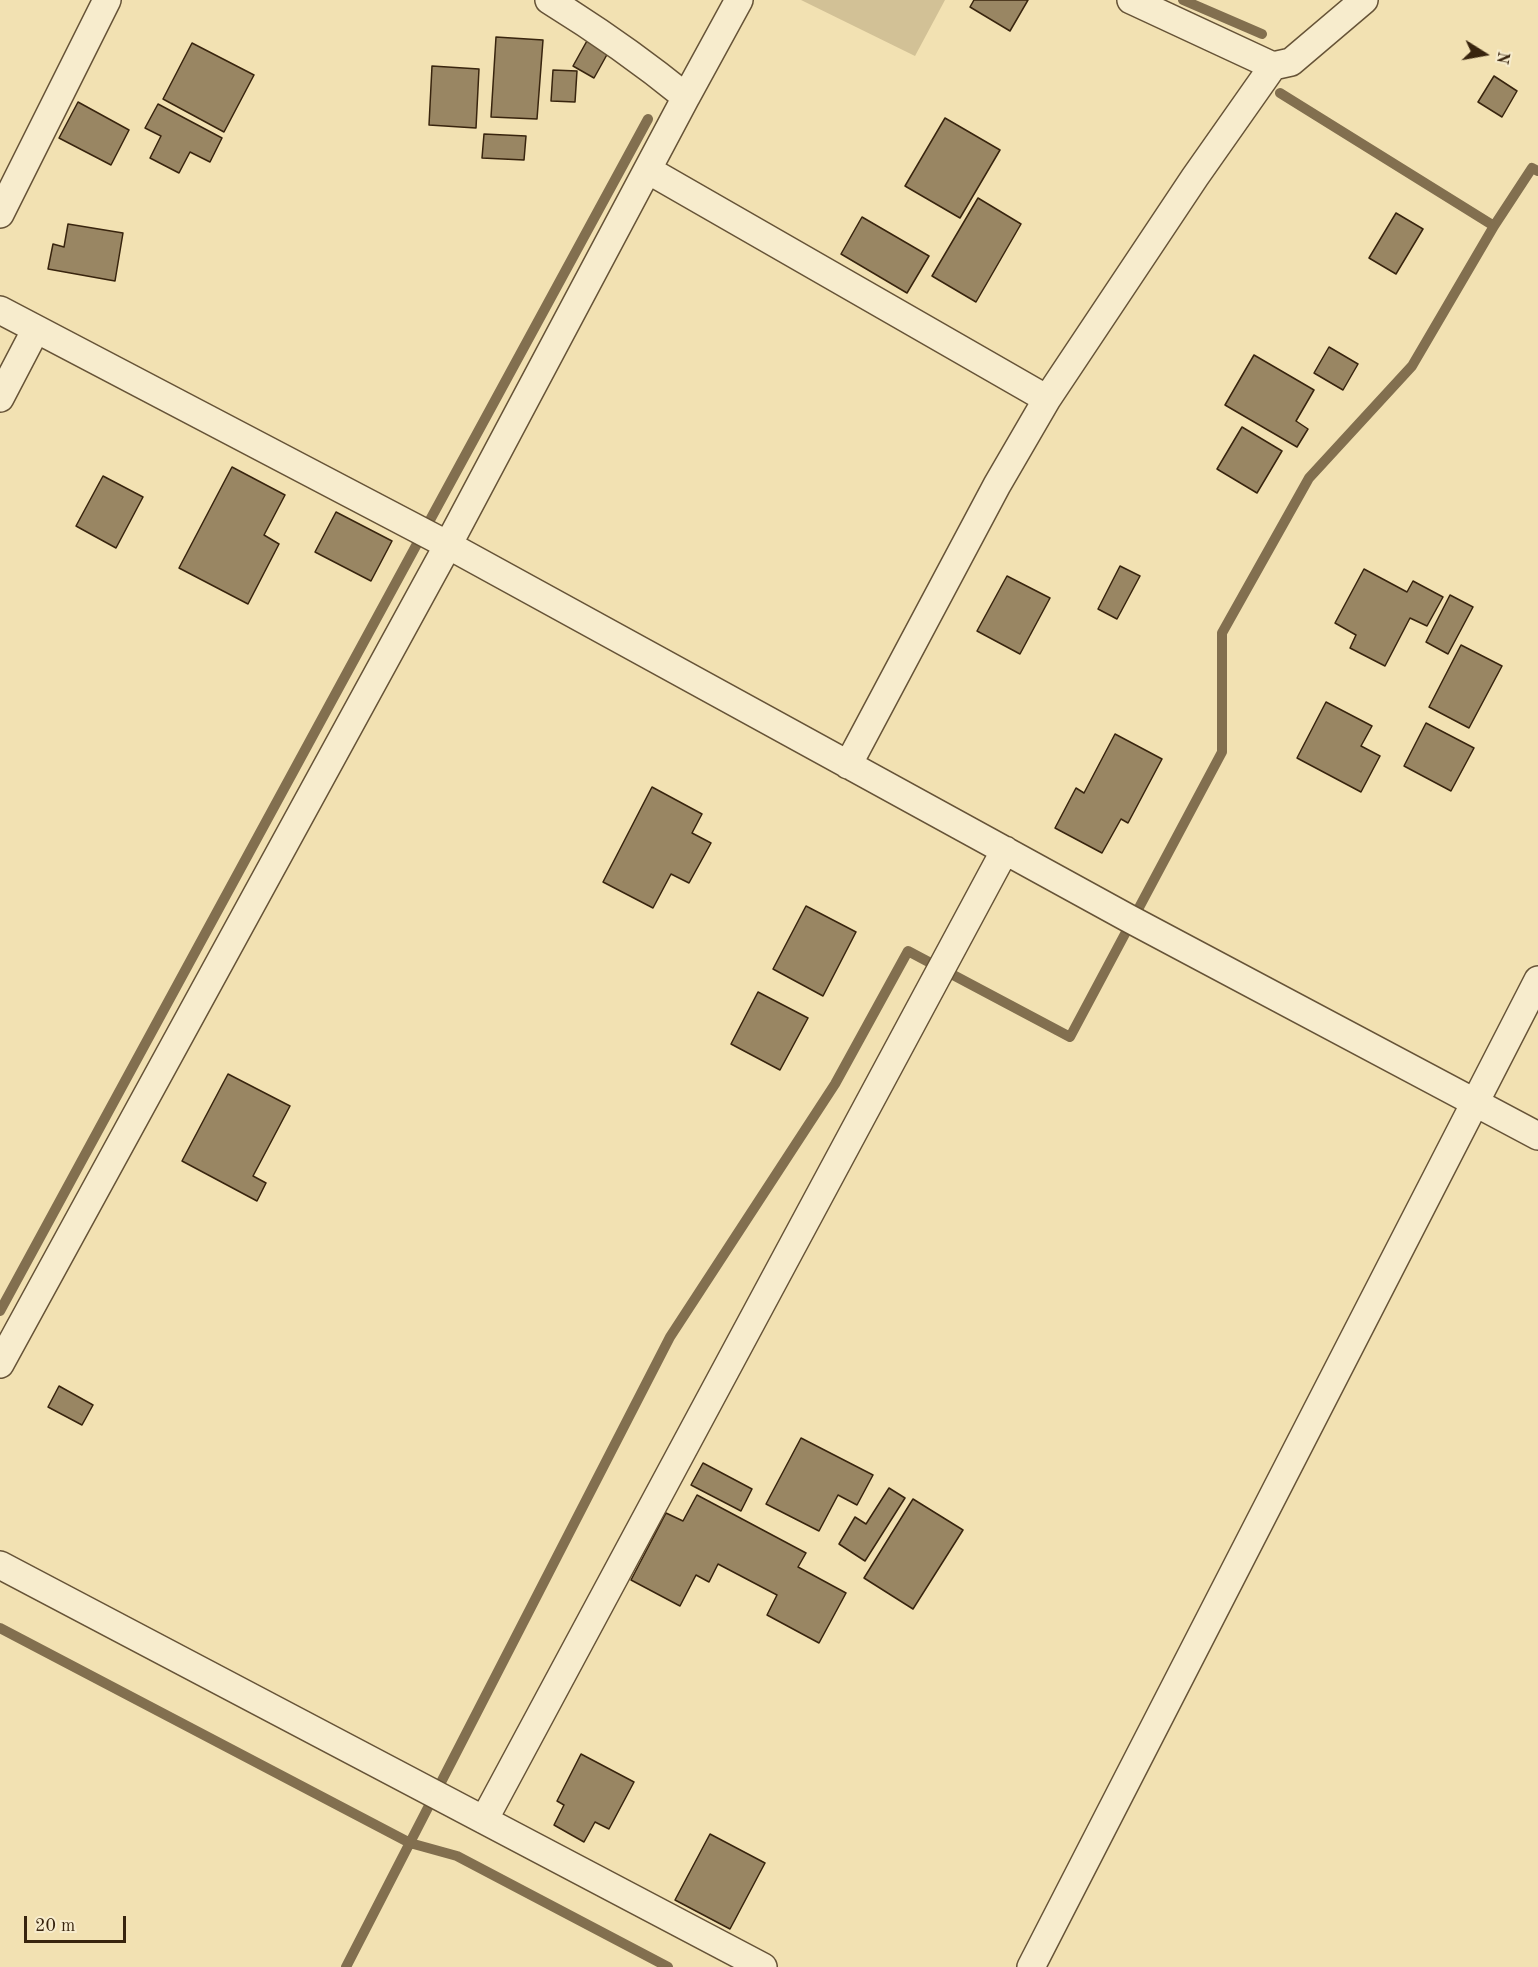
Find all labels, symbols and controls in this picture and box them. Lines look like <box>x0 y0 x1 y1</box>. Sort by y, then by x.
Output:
north arrow <box>1454 24 1514 84</box>
text: N <box>1493 50 1511 65</box>
scale bar <box>27 1904 129 1942</box>
text: 20 m <box>35 1917 75 1935</box>

